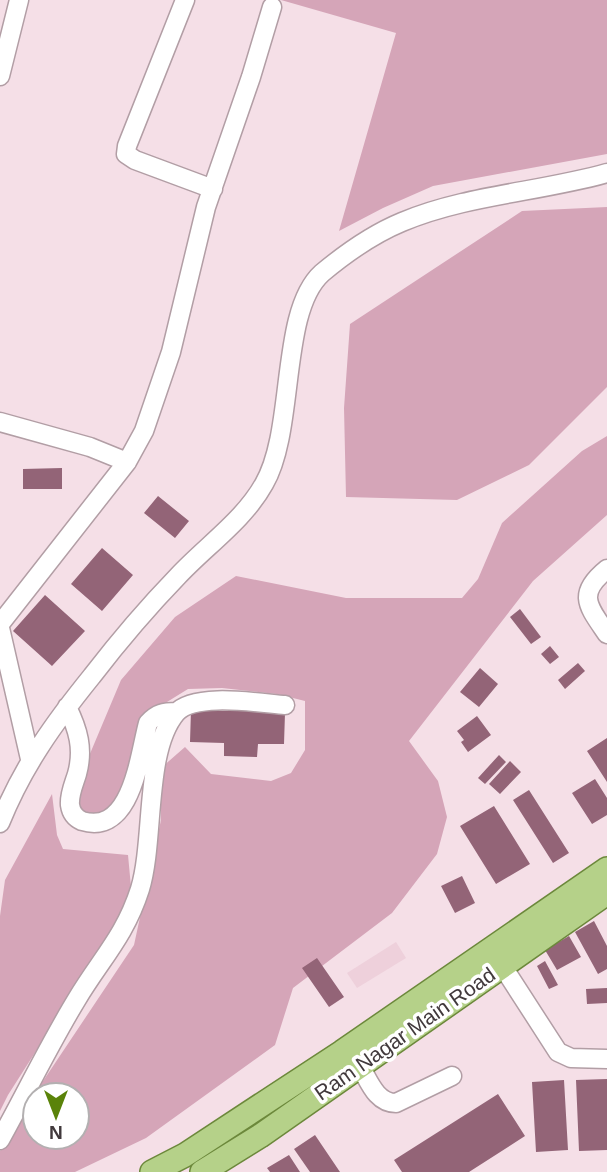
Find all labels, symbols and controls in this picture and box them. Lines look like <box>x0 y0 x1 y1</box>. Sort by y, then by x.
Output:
street label: Ram Nagar Main Road <box>310 963 499 1105</box>
north arrow <box>21 1081 91 1151</box>
text: N <box>49 1122 63 1143</box>

